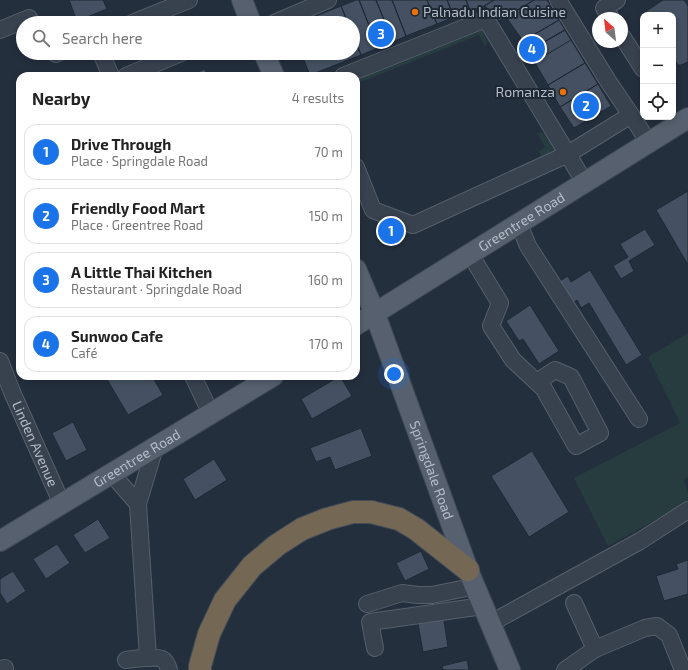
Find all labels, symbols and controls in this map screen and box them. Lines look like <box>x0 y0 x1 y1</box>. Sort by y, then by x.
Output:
place label: Palnadu Indian Cuisine <box>423 3 566 20</box>
marker: Palnadu Indian Cuisine <box>410 7 420 17</box>
north arrow <box>592 12 628 48</box>
map controls <box>640 12 676 120</box>
button: + <box>640 12 676 48</box>
search box <box>16 16 360 60</box>
pin: 3 <box>368 19 394 49</box>
icon: search <box>30 27 52 49</box>
text: Search here <box>62 29 143 47</box>
pin: 4 <box>519 34 545 64</box>
button: − <box>640 48 676 84</box>
place label: Romanza <box>496 83 555 100</box>
button: locate <box>640 84 676 120</box>
marker: Romanza <box>558 87 568 97</box>
text: Nearby <box>32 88 90 108</box>
text: 4 results <box>292 90 344 106</box>
pin: 2 <box>573 91 599 121</box>
text: Drive Through <box>71 135 171 153</box>
text: 1 <box>43 144 49 160</box>
text: 70 m <box>314 144 343 160</box>
text: Place · Springdale Road <box>71 153 208 169</box>
street label: Greentree Road <box>475 188 568 255</box>
text: Friendly Food Mart <box>71 199 205 217</box>
text: 2 <box>42 208 50 224</box>
text: 150 m <box>309 208 343 224</box>
pin: 1 <box>378 216 404 246</box>
text: Place · Greentree Road <box>71 217 203 233</box>
text: A Little Thai Kitchen <box>71 263 212 281</box>
text: 3 <box>42 272 50 288</box>
text: 160 m <box>308 272 343 288</box>
text: Restaurant · Springdale Road <box>71 281 242 297</box>
text: Sunwoo Cafe <box>71 327 163 345</box>
text: 4 <box>42 336 50 352</box>
text: 170 m <box>309 336 343 352</box>
text: Café <box>71 345 97 361</box>
your location <box>384 364 404 384</box>
street label: Linden Avenue <box>9 398 62 489</box>
street label: Springdale Road <box>406 418 458 522</box>
street label: Greentree Road <box>90 425 183 491</box>

